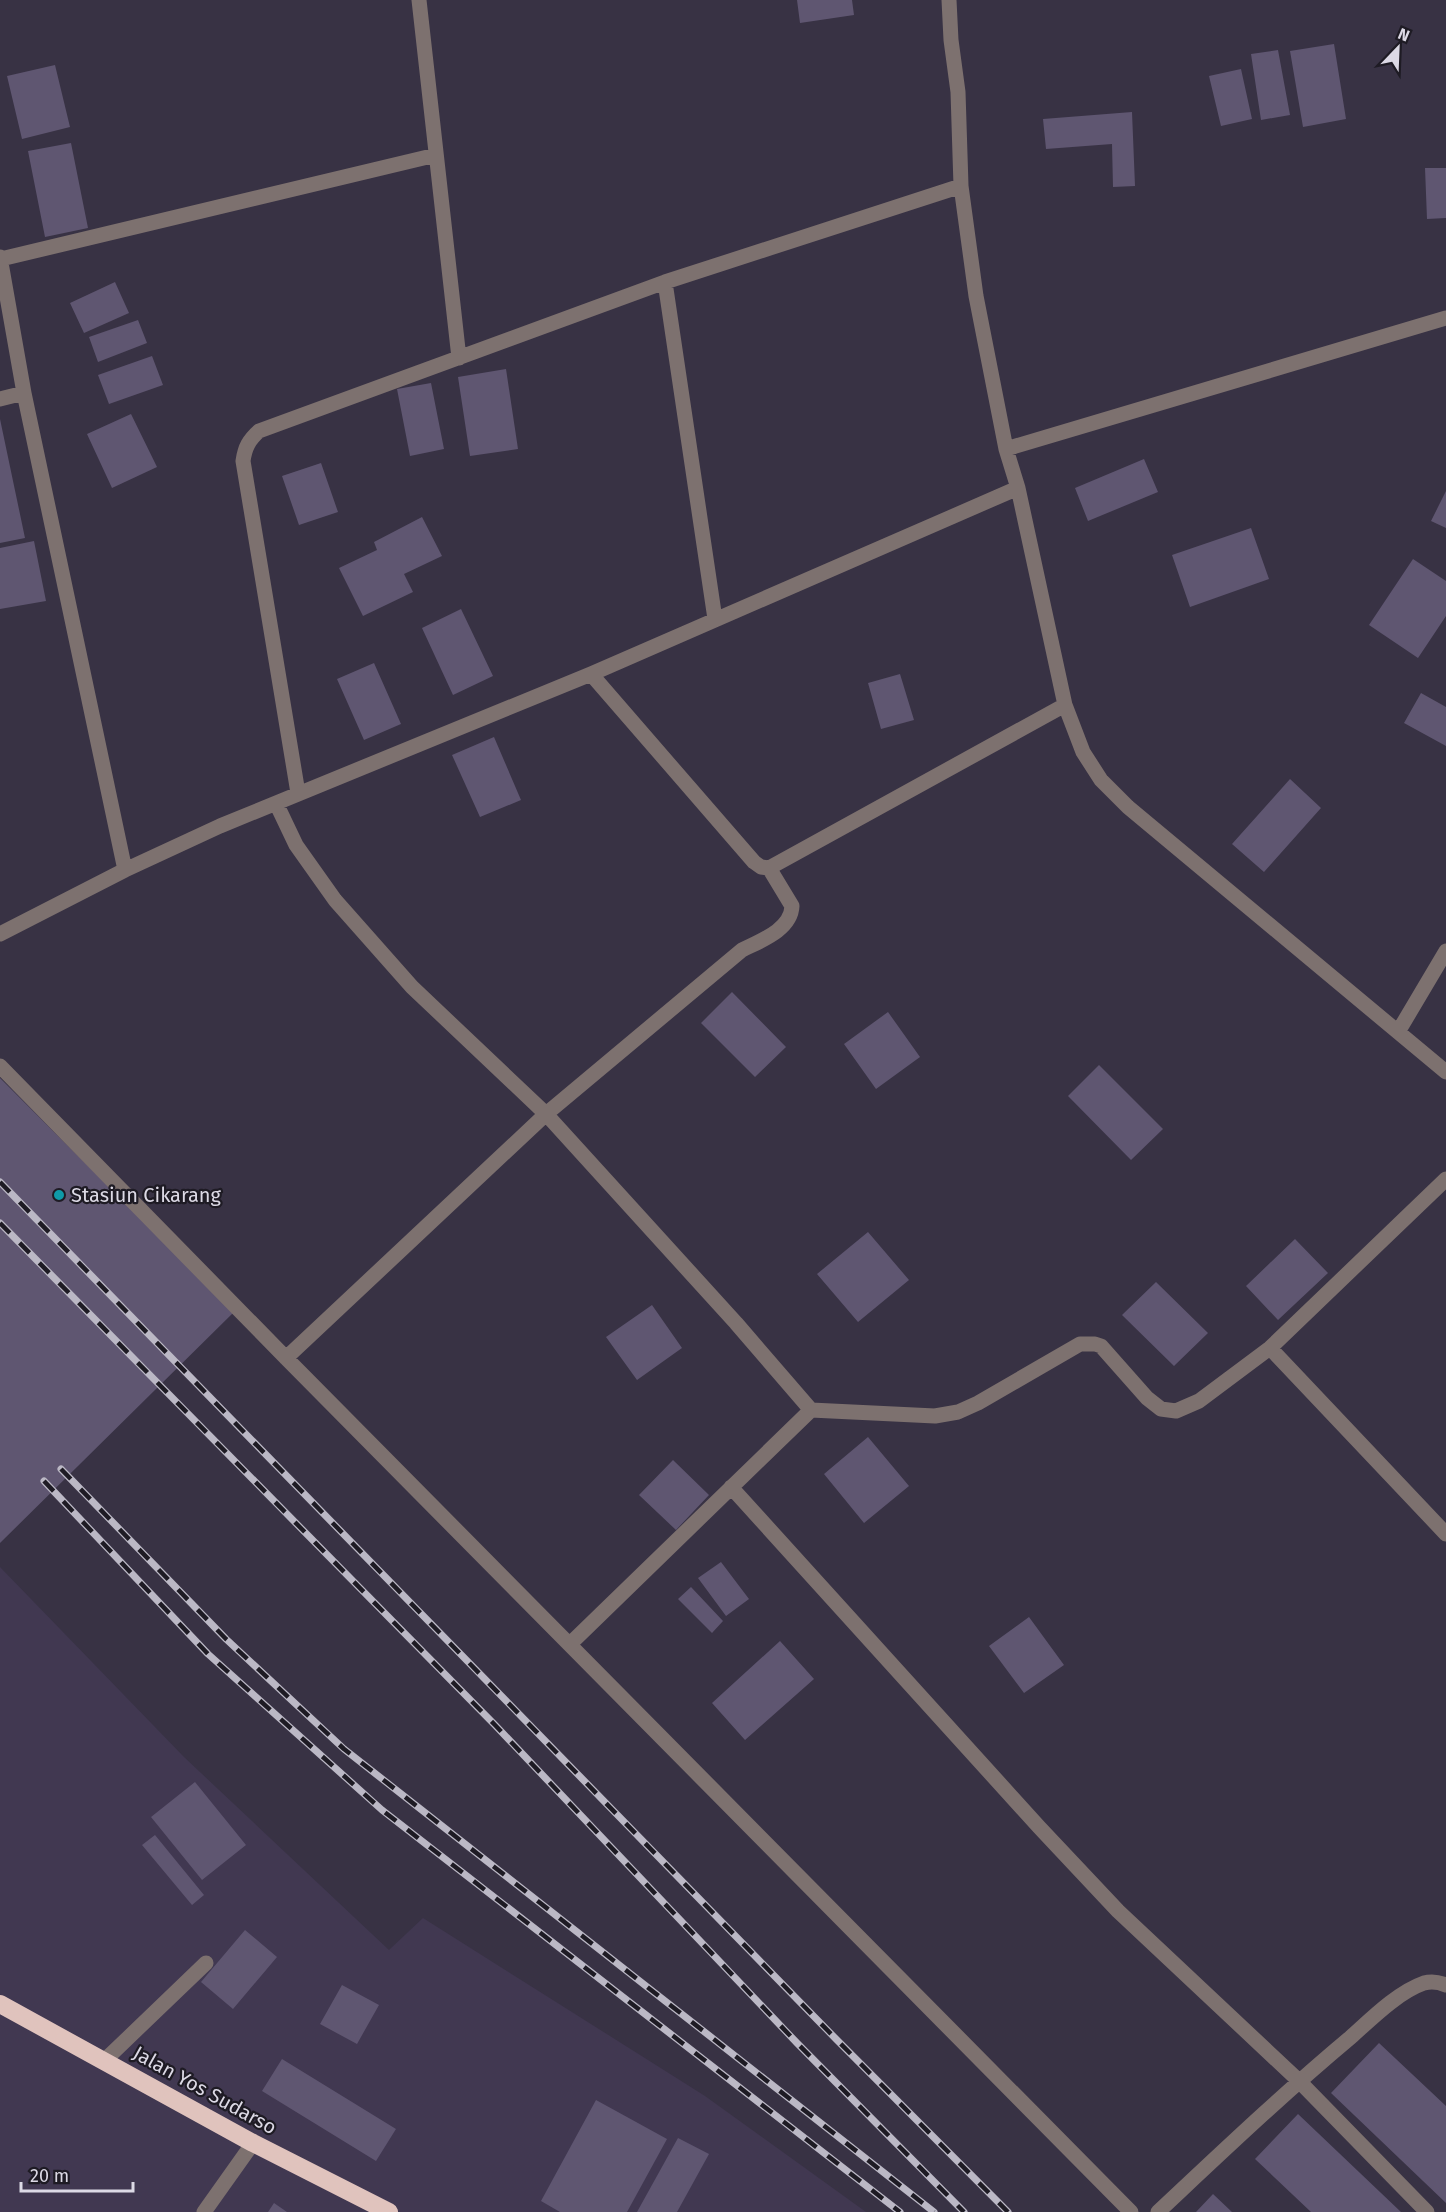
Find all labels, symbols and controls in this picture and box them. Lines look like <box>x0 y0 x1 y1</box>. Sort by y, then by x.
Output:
north arrow <box>1368 18 1428 78</box>
text: N <box>1395 24 1412 45</box>
place label: Stasiun Cikarang <box>71 1183 222 1207</box>
marker: Stasiun Cikarang <box>52 1188 66 1202</box>
street label: Jalan Yos Sudarso <box>129 2041 281 2139</box>
scale bar <box>21 2155 134 2193</box>
text: 20 m <box>30 2165 69 2187</box>

